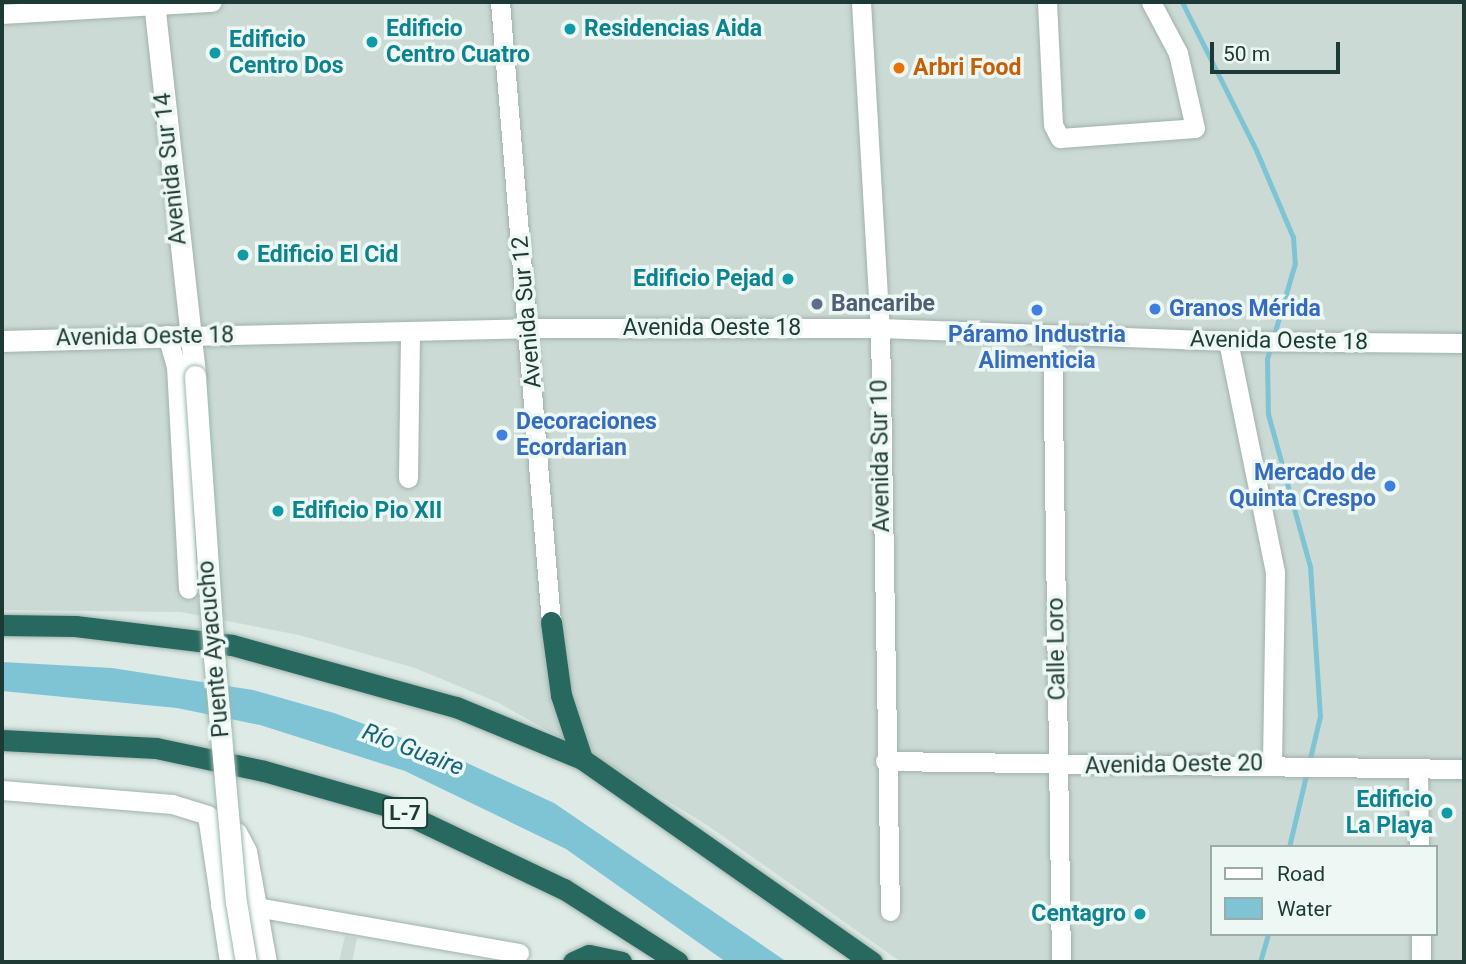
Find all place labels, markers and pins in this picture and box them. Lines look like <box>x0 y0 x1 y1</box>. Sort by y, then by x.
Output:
place label: Edificio Centro Cuatro <box>386 15 530 69</box>
place label: Residencias Aida <box>584 15 762 43</box>
marker: Residencias Aida <box>562 21 578 37</box>
place label: Edificio Centro Dos <box>229 26 344 80</box>
marker: Edificio Centro Cuatro <box>364 34 380 50</box>
marker: Edificio Centro Dos <box>207 45 223 61</box>
place label: Arbri Food <box>913 54 1021 82</box>
marker: Arbri Food <box>891 60 907 76</box>
place label: Edificio El Cid <box>257 241 398 269</box>
marker: Edificio El Cid <box>235 247 251 263</box>
place label: Edificio Pejad <box>633 265 774 293</box>
marker: Edificio Pejad <box>780 271 796 287</box>
place label: Bancaribe <box>831 290 935 318</box>
place label: Granos Mérida <box>1169 295 1321 323</box>
marker: Bancaribe <box>809 296 825 312</box>
marker: Granos Mérida <box>1147 301 1163 317</box>
marker: Páramo Industria Alimenticia <box>1029 302 1045 318</box>
place label: Páramo Industria Alimenticia <box>948 321 1126 375</box>
place label: Decoraciones Ecordarian <box>516 408 657 462</box>
marker: Decoraciones Ecordarian <box>494 427 510 443</box>
place label: Mercado de Quinta Crespo <box>1229 459 1376 513</box>
marker: Mercado de Quinta Crespo <box>1382 478 1398 494</box>
place label: Edificio Pio XII <box>292 497 442 525</box>
marker: Edificio Pio XII <box>270 503 286 519</box>
place label: Edificio La Playa <box>1346 786 1433 840</box>
marker: Edificio La Playa <box>1439 805 1455 821</box>
place label: Centagro <box>1031 900 1126 928</box>
marker: Centagro <box>1132 906 1148 922</box>

